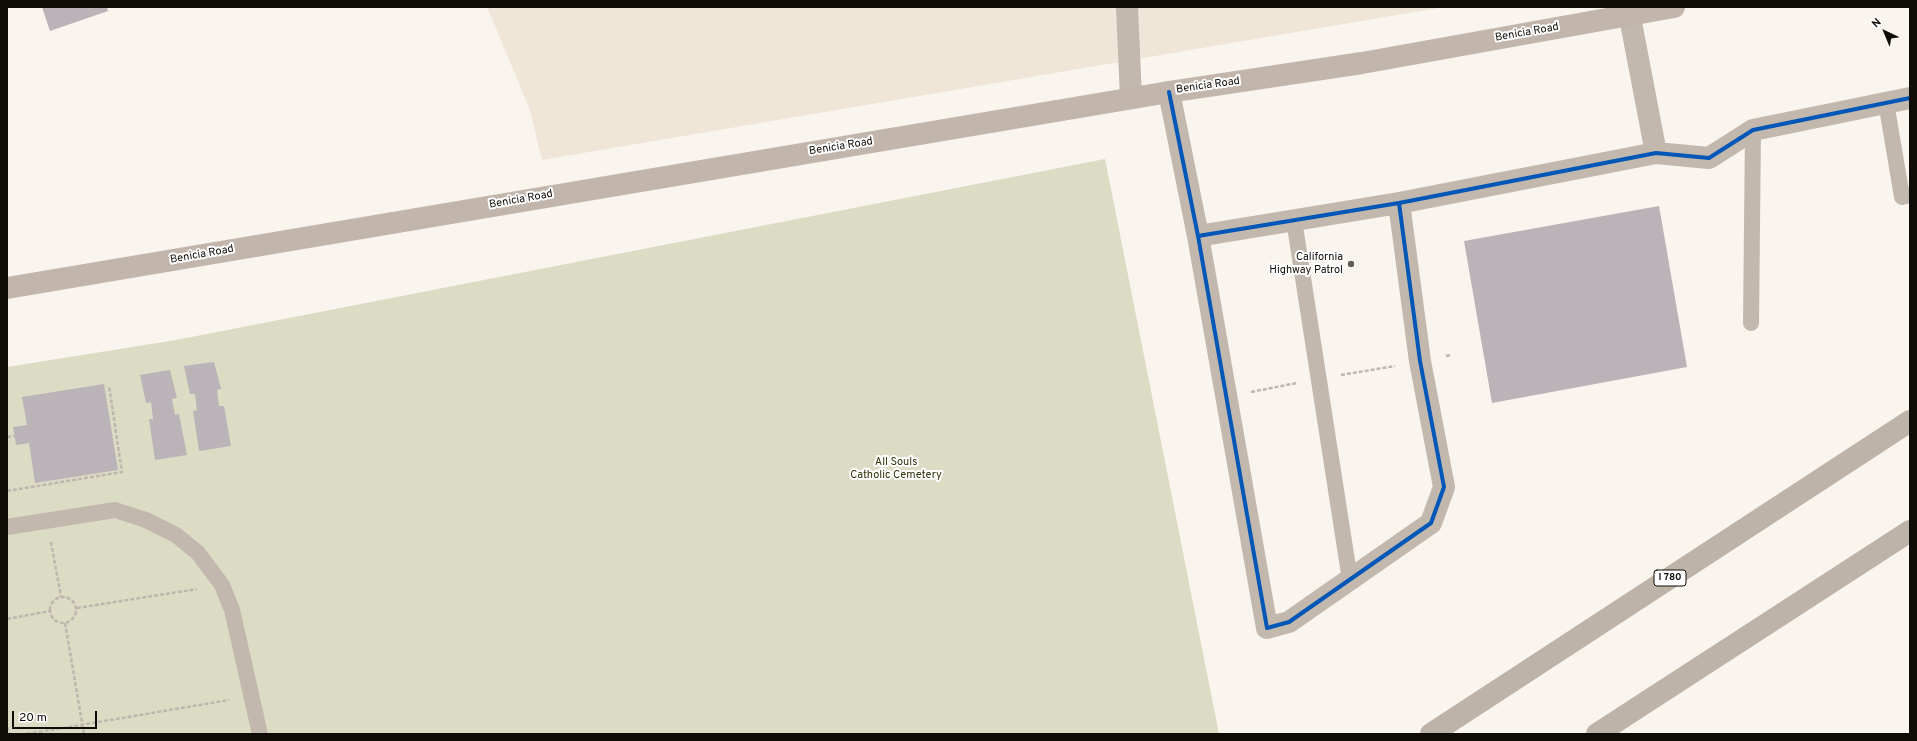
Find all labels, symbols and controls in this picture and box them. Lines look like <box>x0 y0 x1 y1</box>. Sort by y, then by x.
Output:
north arrow <box>1865 12 1905 52</box>
text: N <box>1869 16 1884 31</box>
street label: Benicia Road <box>1494 21 1560 45</box>
street label: Benicia Road <box>1175 75 1241 97</box>
street label: Benicia Road <box>808 135 874 159</box>
street label: Benicia Road <box>488 188 554 212</box>
street label: Benicia Road <box>169 243 235 267</box>
place label: California Highway Patrol <box>1269 251 1343 277</box>
marker: California Highway Patrol <box>1346 259 1356 269</box>
park label: All Souls Catholic Cemetery <box>850 456 942 482</box>
road number: I 780 <box>1654 570 1686 586</box>
scale bar <box>14 703 99 729</box>
text: 20 m <box>19 710 47 726</box>

